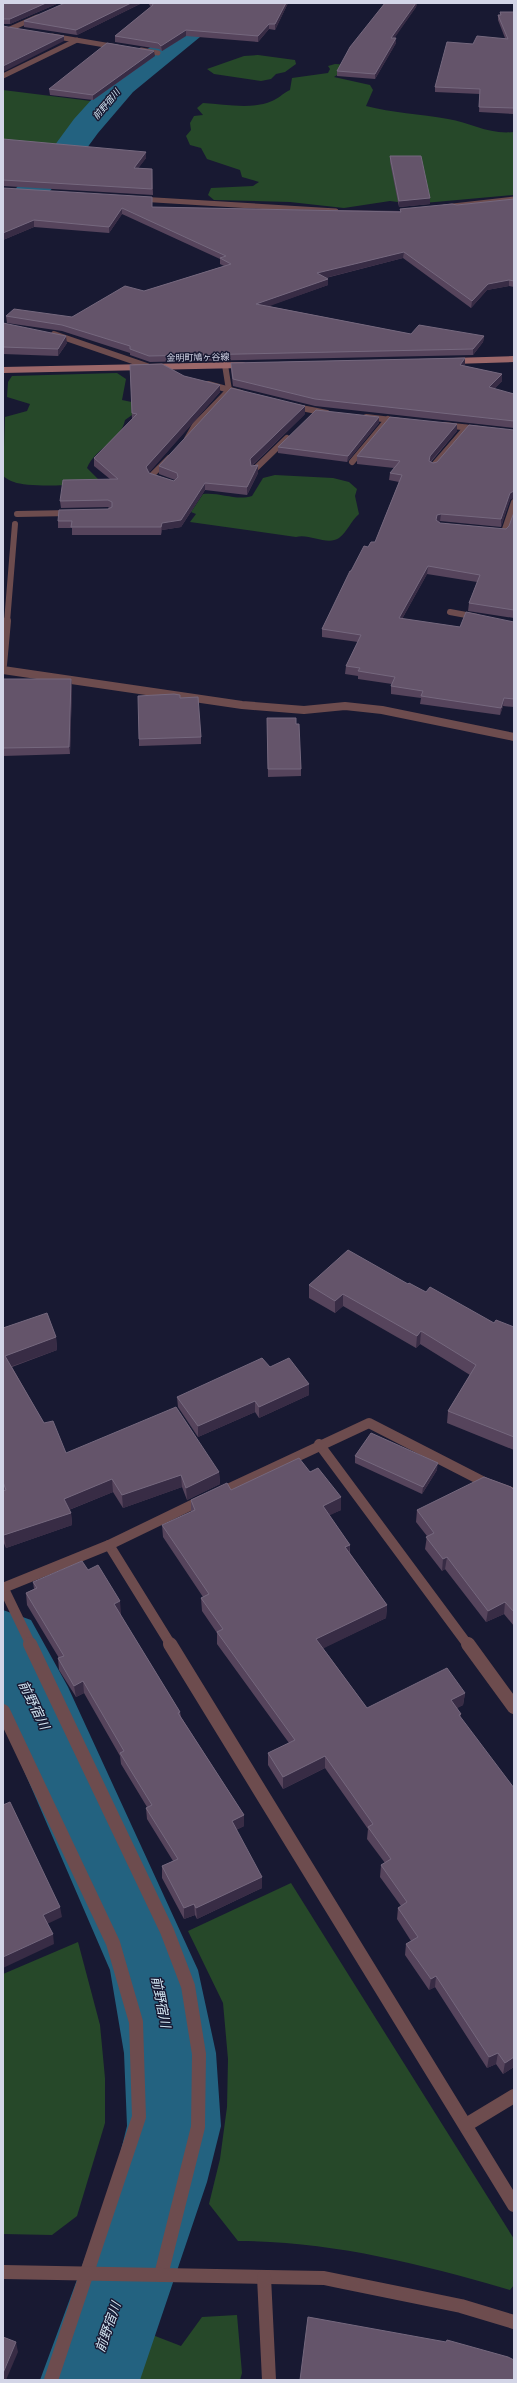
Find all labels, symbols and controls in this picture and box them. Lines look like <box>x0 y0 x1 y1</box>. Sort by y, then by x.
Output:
water label: 前野宿川 <box>90 86 122 121</box>
street label: 金明町鳩ヶ谷線 <box>166 351 231 363</box>
water label: 前野宿川 <box>15 1678 54 1734</box>
water label: 前野宿川 <box>148 1975 175 2031</box>
water label: 前野宿川 <box>91 2298 125 2354</box>

